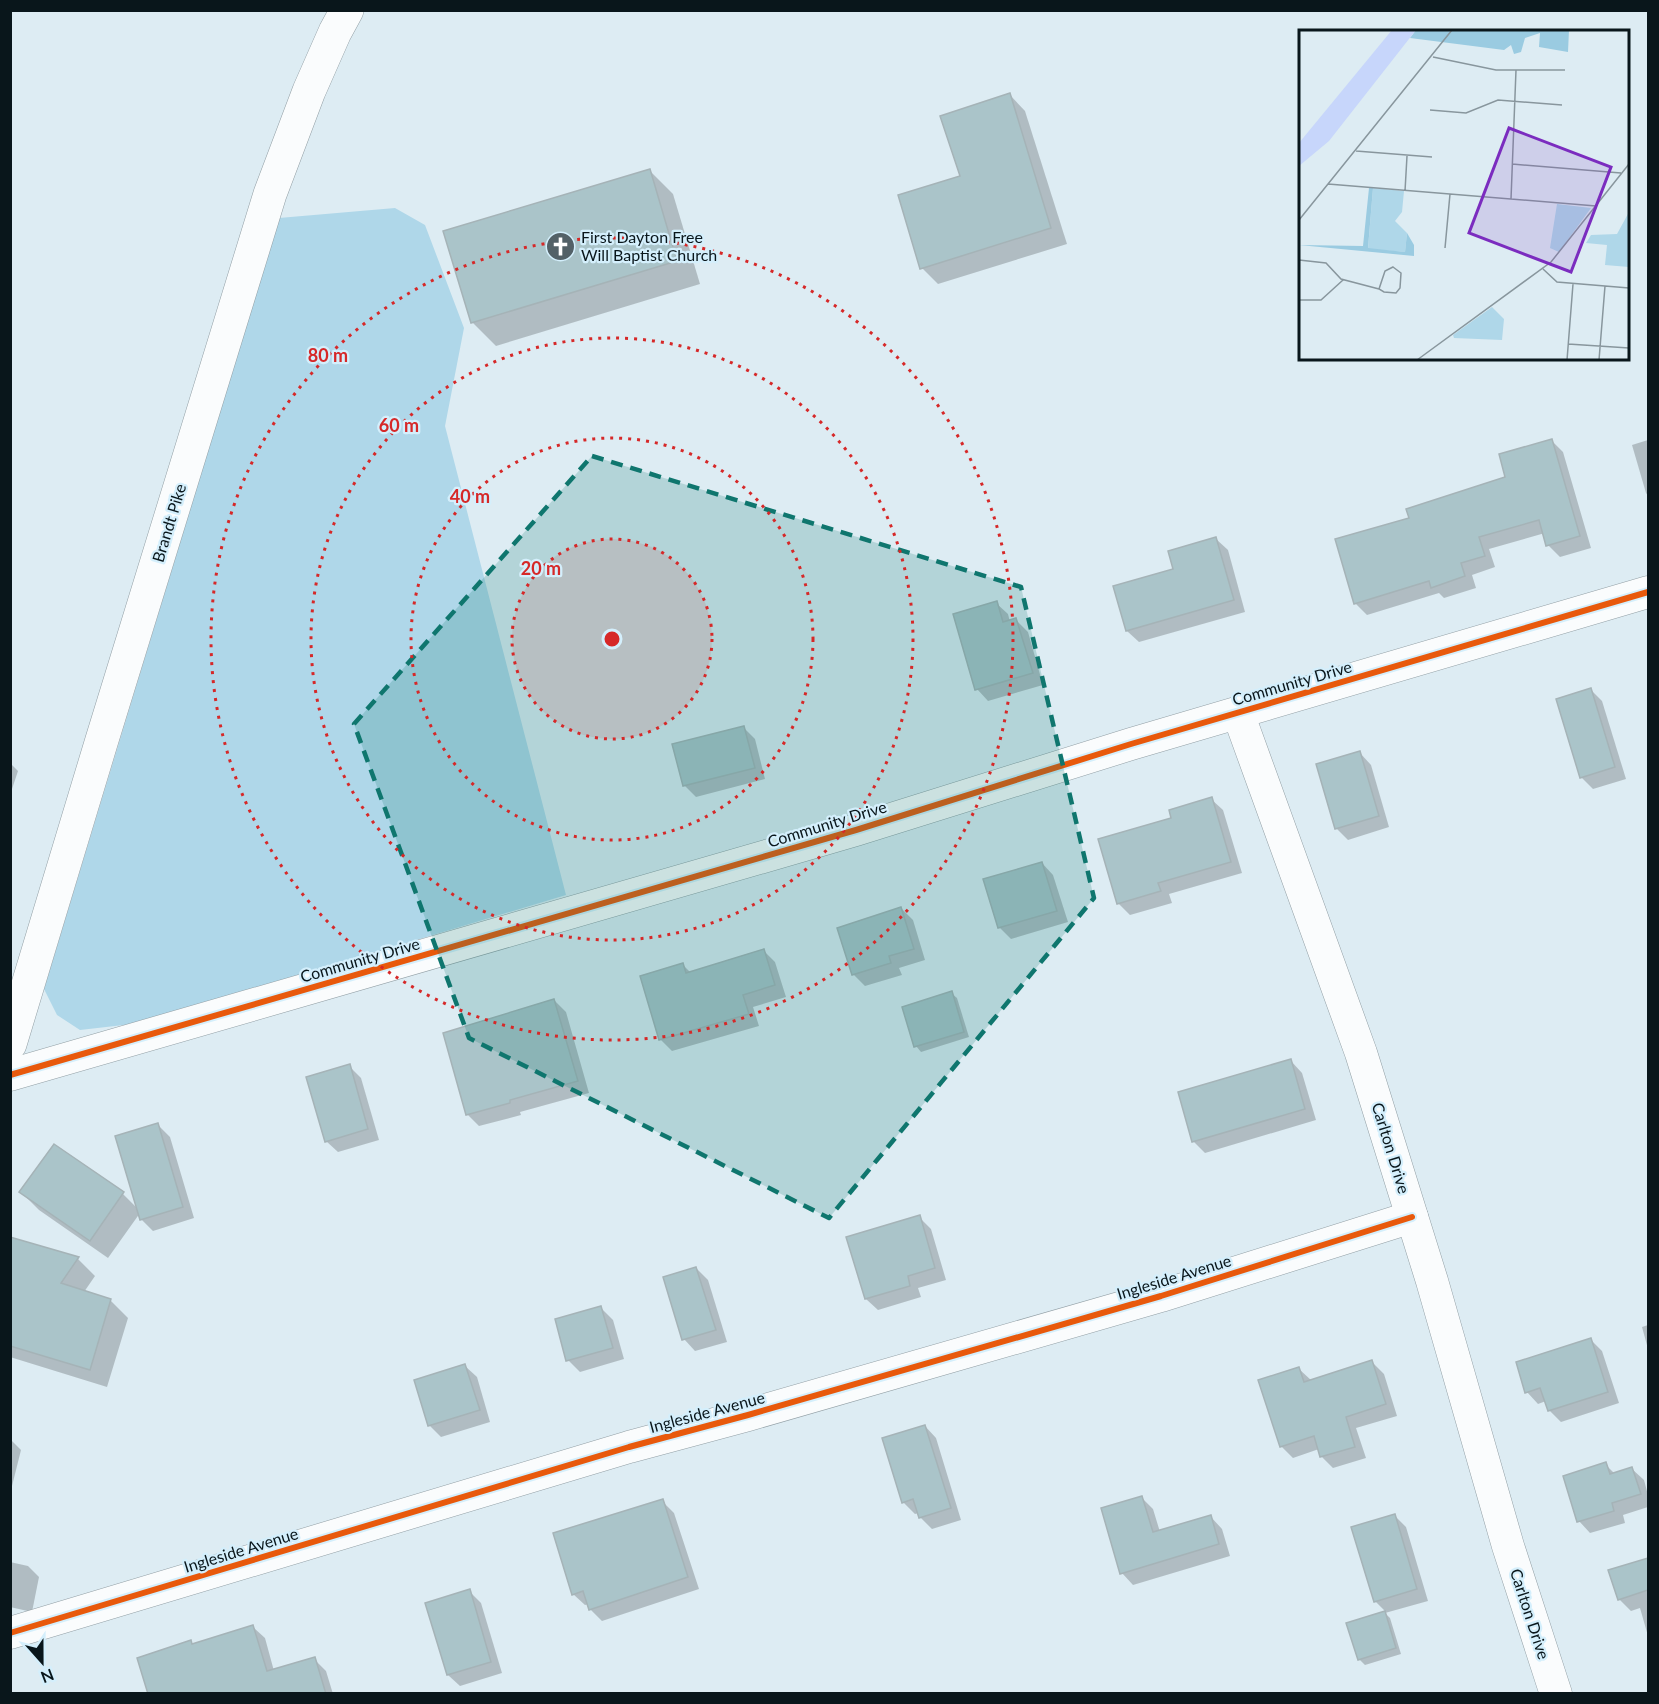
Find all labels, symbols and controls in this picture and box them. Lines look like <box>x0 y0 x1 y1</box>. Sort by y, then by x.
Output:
inset map <box>1299 30 1629 360</box>
place label: First Dayton Free Will Baptist Church <box>581 227 717 264</box>
church icon: First Dayton Free Will Baptist Church <box>544 230 576 262</box>
text: 80 m <box>308 344 348 366</box>
text: 60 m <box>379 414 419 436</box>
street label: Brandt Pike <box>148 481 189 564</box>
text: 40 m <box>450 485 490 507</box>
text: 20 m <box>521 557 561 579</box>
centre of rings <box>602 629 622 649</box>
street label: Community Drive <box>1230 656 1354 709</box>
street label: Community Drive <box>765 796 889 851</box>
street label: Community Drive <box>298 933 422 986</box>
street label: Carlton Drive <box>1369 1100 1414 1196</box>
street label: Ingleside Avenue <box>1114 1250 1233 1303</box>
street label: Ingleside Avenue <box>647 1387 767 1436</box>
street label: Ingleside Avenue <box>181 1523 300 1576</box>
street label: Carlton Drive <box>1507 1566 1554 1662</box>
north arrow <box>12 1632 72 1692</box>
text: N <box>38 1665 57 1688</box>

